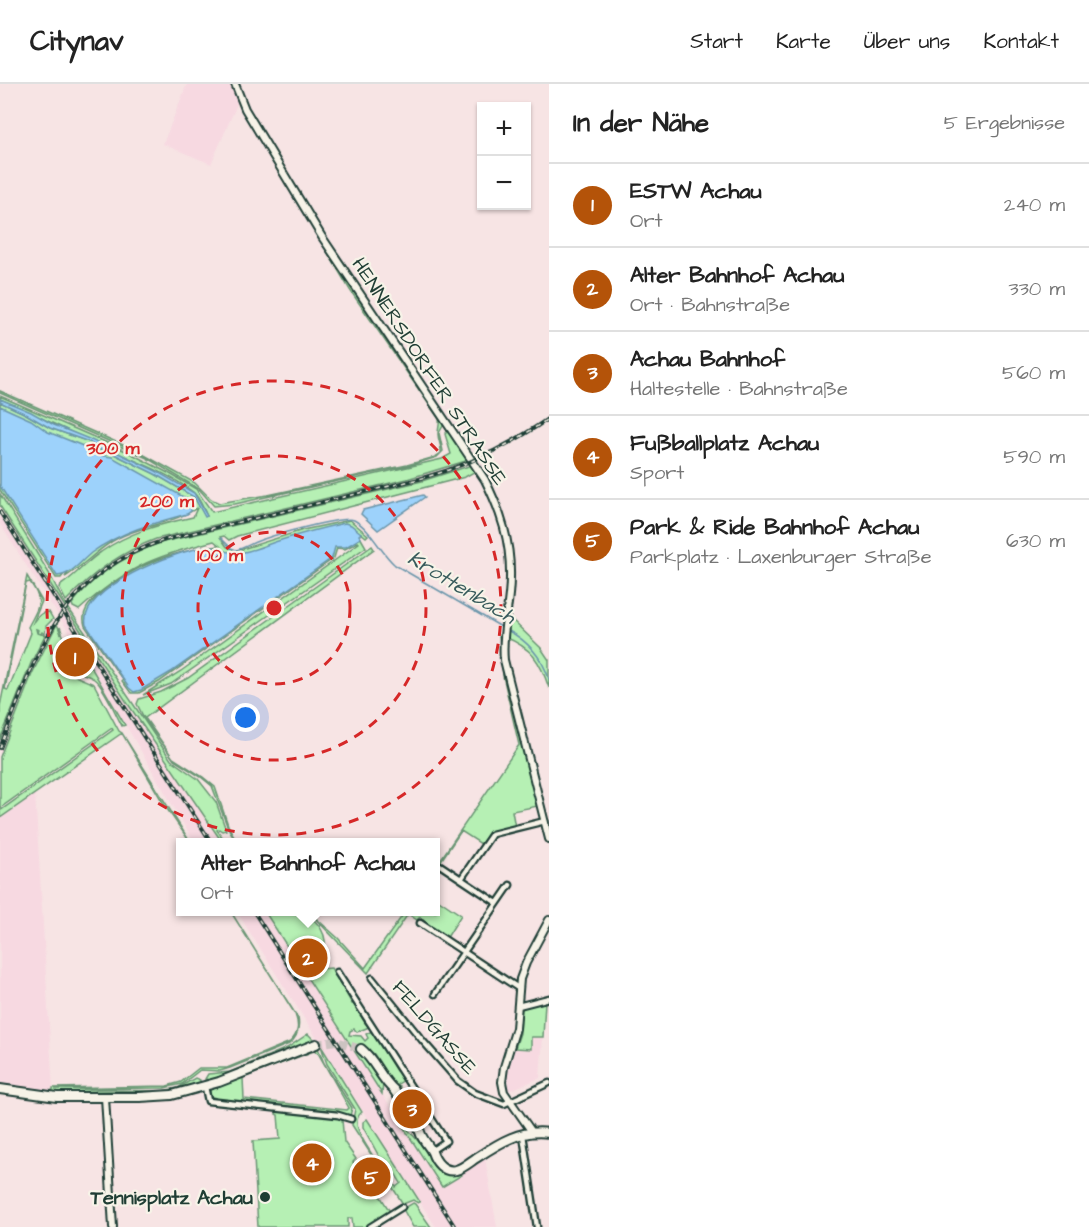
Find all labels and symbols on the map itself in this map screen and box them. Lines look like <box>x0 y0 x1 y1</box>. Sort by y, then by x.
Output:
street label: HENNERSDORFER STRASSE <box>345 252 514 491</box>
text: 300 m <box>85 436 141 461</box>
text: 200 m <box>139 489 195 514</box>
text: 100 m <box>197 543 244 568</box>
water label: Krottenbach <box>402 544 522 632</box>
centre of rings <box>264 598 284 618</box>
pin: 1 <box>56 634 94 680</box>
your location <box>231 703 260 732</box>
pin: 2 <box>288 936 328 980</box>
street label: FELDGASSE <box>385 974 483 1081</box>
pin: 3 <box>392 1086 432 1132</box>
pin: 4 <box>292 1140 332 1186</box>
pin: 5 <box>352 1154 391 1200</box>
place label: Tennisplatz Achau <box>90 1184 253 1212</box>
marker: Tennisplatz Achau <box>258 1190 272 1204</box>

